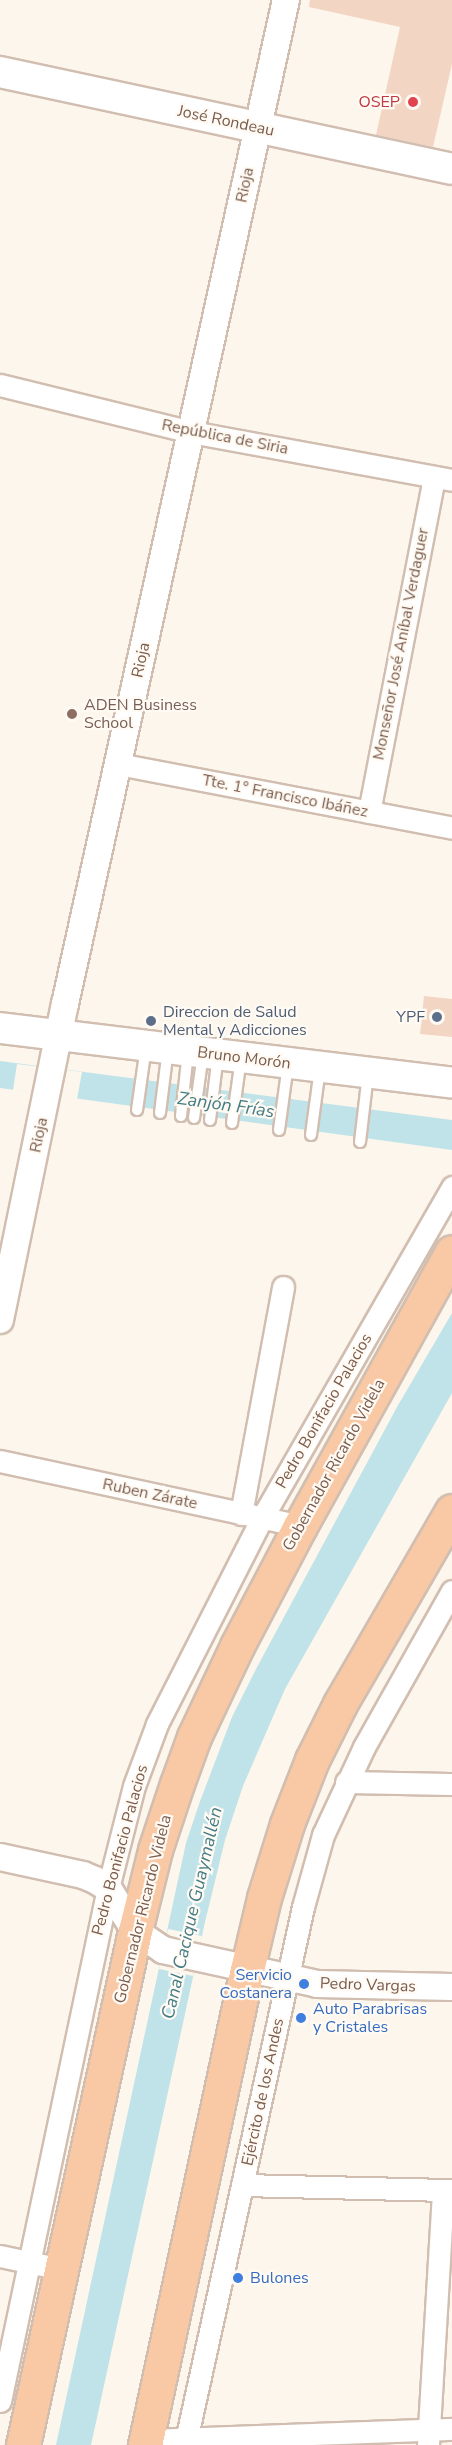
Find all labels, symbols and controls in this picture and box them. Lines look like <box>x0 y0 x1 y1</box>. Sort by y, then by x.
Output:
place label: OSEP <box>358 92 400 112</box>
marker: OSEP <box>404 93 422 111</box>
street label: José Rondeau <box>176 101 276 141</box>
street label: Rioja <box>232 166 258 204</box>
street label: República de Siria <box>160 415 290 459</box>
street label: Monseñor José Aníbal Verdaguer <box>369 526 433 762</box>
street label: Rioja <box>128 641 154 679</box>
place label: ADEN Business School <box>84 695 197 733</box>
marker: ADEN Business School <box>65 707 79 721</box>
street label: Tte. 1° Francisco Ibáñez <box>201 771 369 821</box>
place label: Direccion de Salud Mental y Adicciones <box>163 1002 307 1040</box>
place label: YPF <box>396 1007 425 1027</box>
marker: YPF <box>430 1010 444 1024</box>
marker: Direccion de Salud Mental y Adicciones <box>144 1014 158 1028</box>
street label: Bruno Morón <box>196 1043 292 1073</box>
water label: Zanjón Frías <box>176 1087 276 1123</box>
street label: Rioja <box>26 1116 52 1154</box>
street label: Pedro Bonifacio Palacios <box>272 1330 376 1492</box>
street label: Gobernador Ricardo Videla <box>279 1376 389 1554</box>
street label: Ruben Zárate <box>101 1475 199 1513</box>
street label: Pedro Bonifacio Palacios <box>88 1763 152 1937</box>
water label: Canal Cacique Guaymallén <box>157 1805 227 2021</box>
street label: Gobernador Ricardo Videla <box>110 1813 176 2005</box>
place label: Servicio Costanera <box>219 1965 292 2003</box>
street label: Pedro Vargas <box>320 1974 416 1996</box>
marker: Servicio Costanera <box>297 1977 311 1991</box>
place label: Auto Parabrisas y Cristales <box>313 1999 427 2037</box>
marker: Auto Parabrisas y Cristales <box>294 2011 308 2025</box>
street label: Ejército de los Andes <box>238 2016 288 2168</box>
place label: Bulones <box>250 2268 309 2288</box>
marker: Bulones <box>231 2271 245 2285</box>

